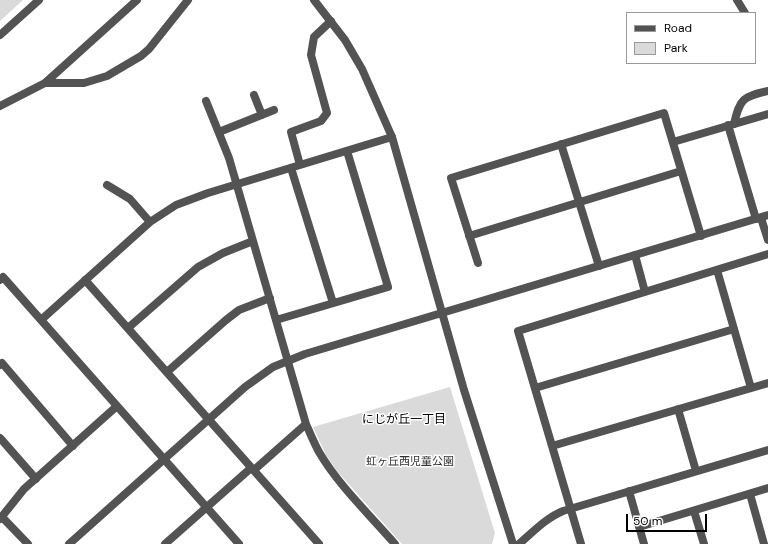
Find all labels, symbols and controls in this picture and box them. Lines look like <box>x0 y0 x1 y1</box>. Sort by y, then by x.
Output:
legend <box>626 12 756 64</box>
text: Road <box>664 20 692 36</box>
text: Park <box>664 40 688 56</box>
district label: にじが丘一丁目 <box>362 413 446 427</box>
park label: 虹ヶ丘西児童公園 <box>366 455 454 469</box>
scale bar <box>628 506 709 532</box>
text: 50 m <box>633 513 662 529</box>

